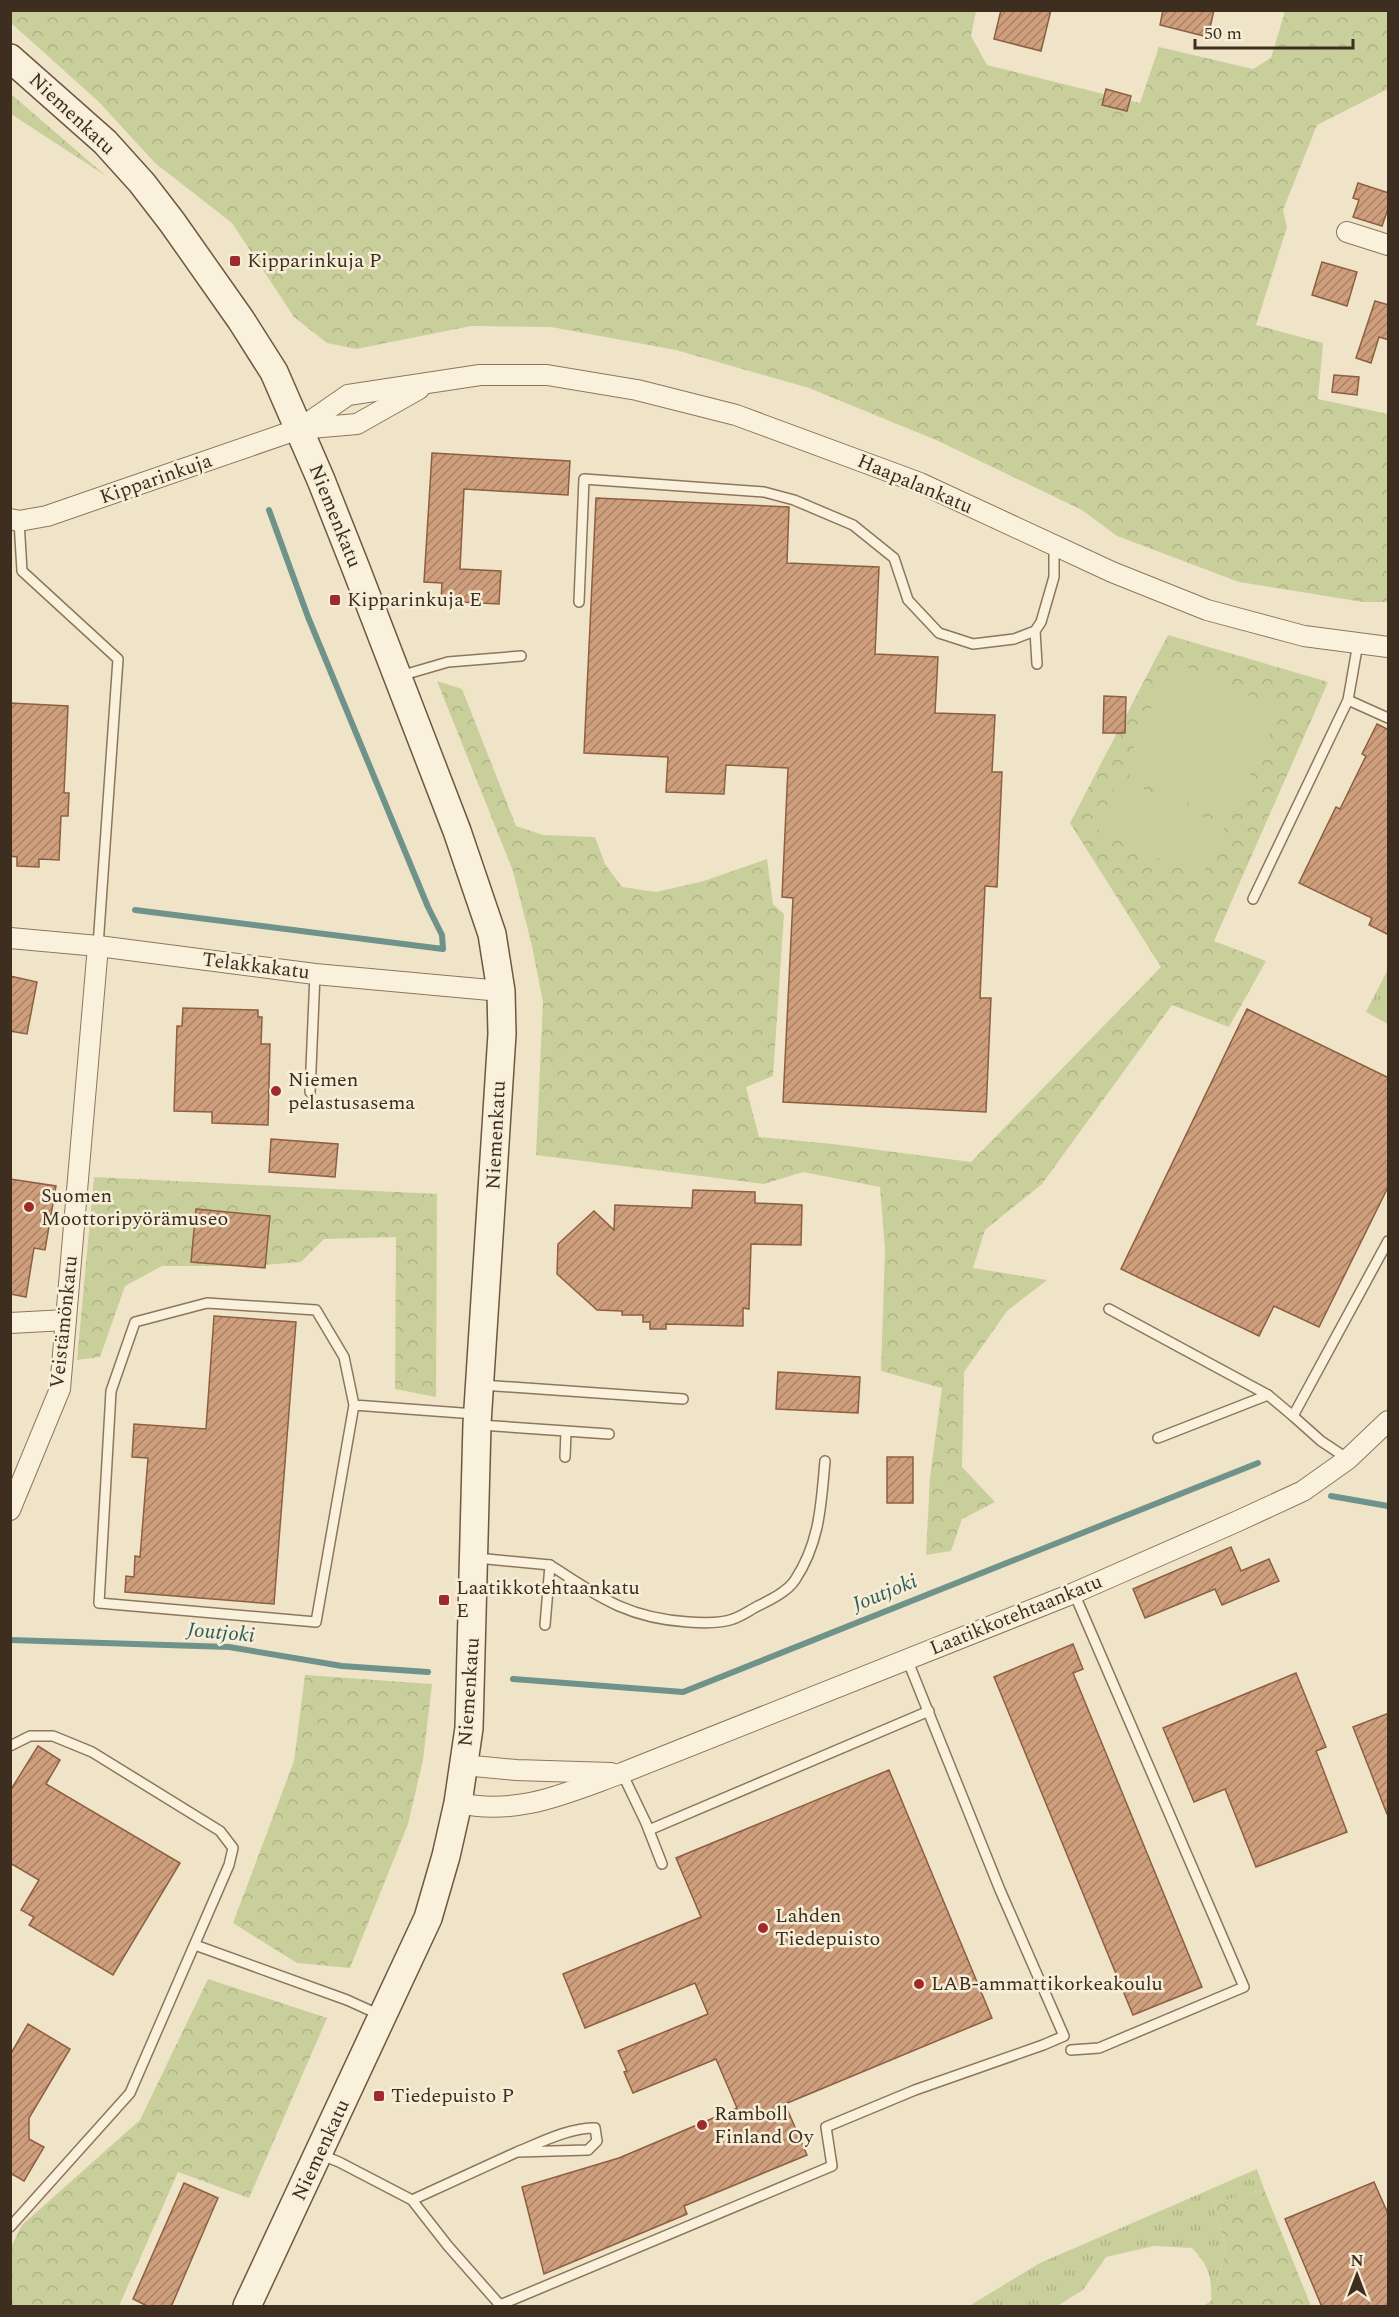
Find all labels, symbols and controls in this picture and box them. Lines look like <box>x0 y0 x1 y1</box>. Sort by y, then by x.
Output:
scale bar <box>1195 12 1352 50</box>
text: 50 m <box>1204 20 1242 47</box>
street label: Niemenkatu <box>22 66 122 162</box>
place label: Kipparinkuja P <box>247 246 382 276</box>
marker: Kipparinkuja P <box>228 254 242 268</box>
street label: Kipparinkuja <box>96 446 216 512</box>
street label: Haapalankatu <box>852 446 978 522</box>
street label: Niemenkatu <box>301 460 369 572</box>
place label: Kipparinkuja E <box>347 585 482 615</box>
marker: Kipparinkuja E <box>328 593 342 607</box>
street label: Telakkakatu <box>200 945 312 987</box>
place label: Niemen pelastusasema <box>288 1065 415 1118</box>
street label: Niemenkatu <box>478 1080 514 1190</box>
marker: Niemen pelastusasema <box>269 1084 283 1098</box>
place label: Suomen Moottoripyörämuseo <box>41 1181 228 1234</box>
marker: Suomen Moottoripyörämuseo <box>22 1200 36 1214</box>
street label: Veistämönkatu <box>42 1254 86 1390</box>
water label: Joutjoki <box>846 1565 922 1621</box>
street label: Laatikkotehtaankatu <box>925 1567 1107 1663</box>
place label: Laatikkotehtaankatu E <box>456 1573 640 1626</box>
marker: Laatikkotehtaankatu E <box>437 1593 451 1607</box>
water label: Joutjoki <box>184 1614 256 1652</box>
street label: Niemenkatu <box>450 1636 488 1748</box>
place label: Lahden Tiedepuisto <box>775 1901 880 1954</box>
marker: Lahden Tiedepuisto <box>756 1921 770 1935</box>
place label: LAB-ammattikorkeakoulu <box>931 1969 1163 1999</box>
marker: LAB-ammattikorkeakoulu <box>912 1977 926 1991</box>
place label: Tiedepuisto P <box>391 2081 514 2111</box>
marker: Tiedepuisto P <box>372 2089 386 2103</box>
street label: Niemenkatu <box>284 2094 358 2206</box>
place label: Ramboll Finland Oy <box>714 2099 815 2152</box>
marker: Ramboll Finland Oy <box>695 2118 709 2132</box>
north arrow <box>1327 2245 1387 2305</box>
text: N <box>1350 2249 1364 2273</box>

